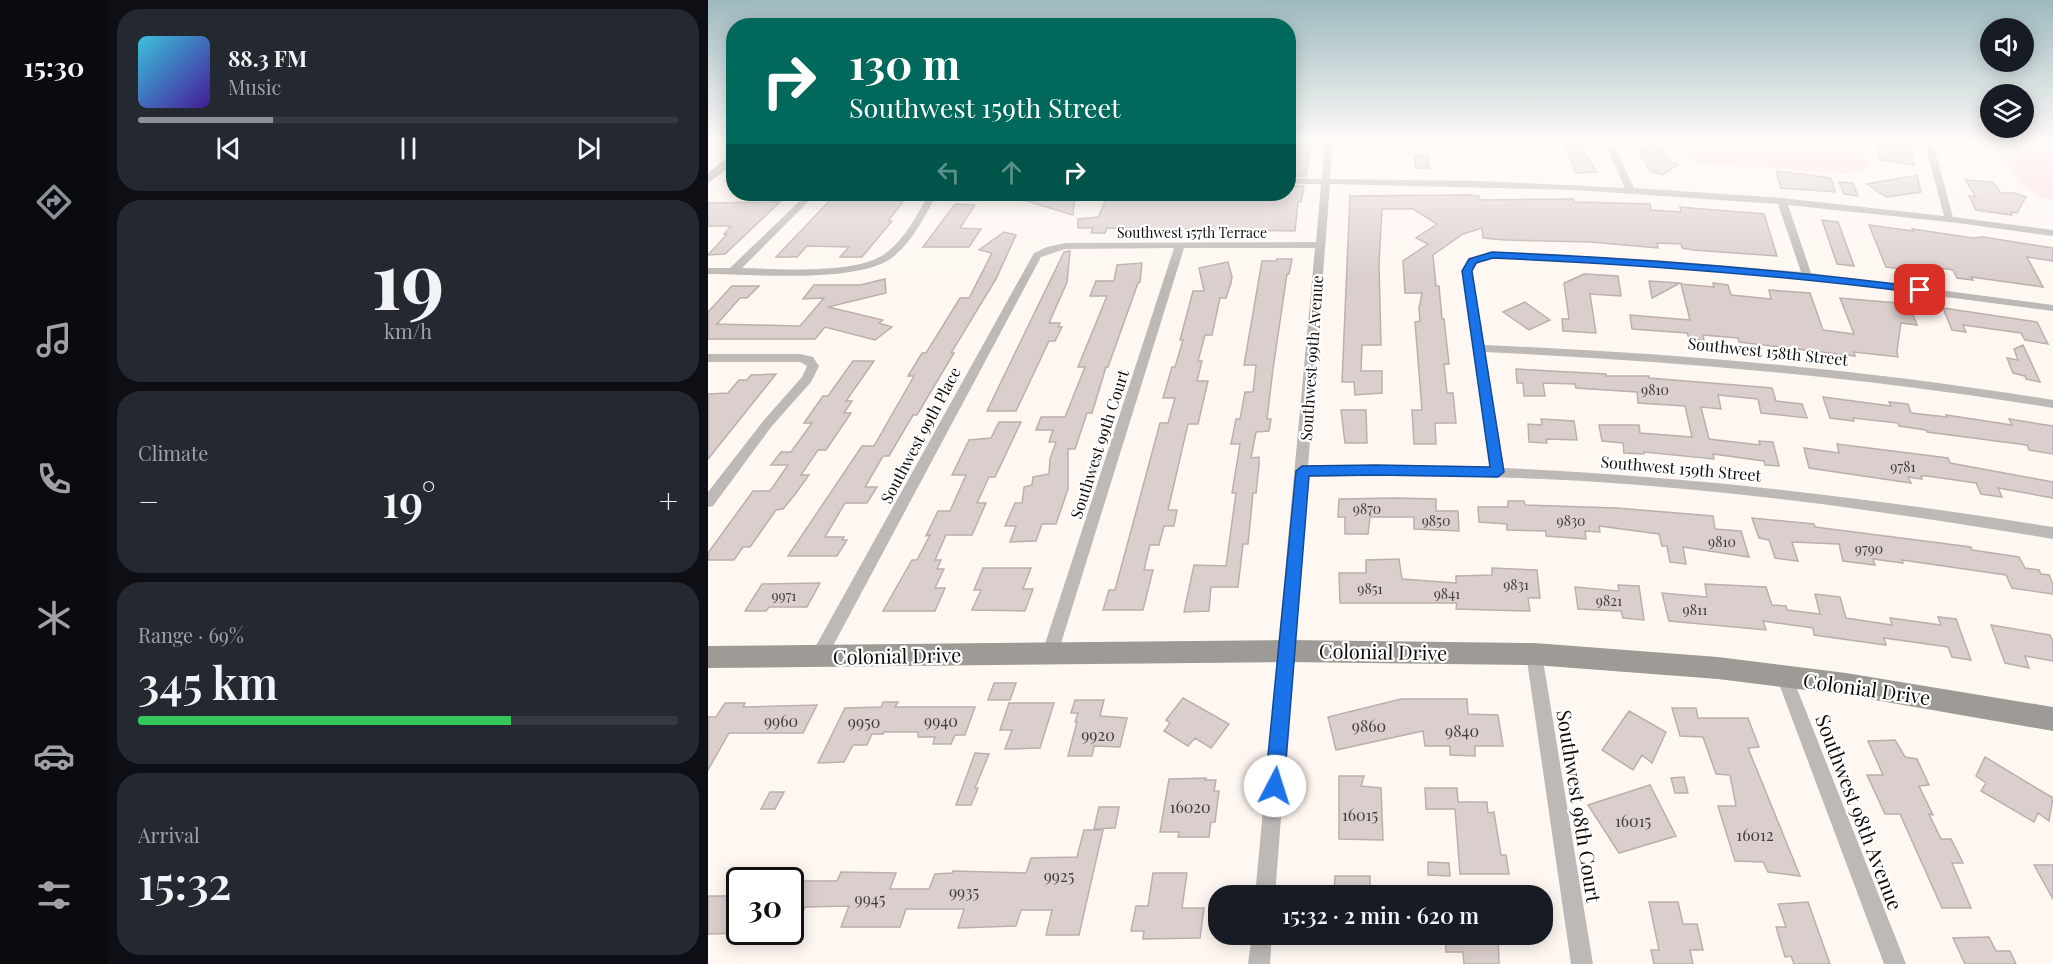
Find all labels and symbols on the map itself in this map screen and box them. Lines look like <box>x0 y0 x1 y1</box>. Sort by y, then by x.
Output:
street label: Southwest 157th Terrace <box>1117 223 1267 242</box>
pin <box>1894 264 1945 315</box>
street label: Southwest 99th Avenue <box>1295 274 1327 442</box>
street label: Southwest 158th Street <box>1687 332 1850 370</box>
street label: Southwest 99th Place <box>875 363 965 507</box>
street label: Southwest 99th Court <box>1065 366 1133 521</box>
house number: 9810 <box>1641 380 1669 399</box>
street label: Southwest 159th Street <box>1600 451 1762 486</box>
house number: 9781 <box>1890 457 1916 476</box>
house number: 9870 <box>1353 499 1381 518</box>
house number: 9850 <box>1422 511 1450 530</box>
house number: 9830 <box>1557 511 1585 530</box>
house number: 9810 <box>1708 532 1736 551</box>
house number: 9790 <box>1855 539 1883 558</box>
house number: 9831 <box>1503 575 1529 594</box>
house number: 9851 <box>1357 579 1383 598</box>
house number: 9841 <box>1434 584 1460 603</box>
house number: 9971 <box>771 586 797 605</box>
house number: 9821 <box>1596 591 1622 610</box>
house number: 9811 <box>1683 600 1707 619</box>
street label: Colonial Drive <box>1319 636 1447 666</box>
street label: Colonial Drive <box>833 640 961 670</box>
street label: Colonial Drive <box>1802 666 1932 710</box>
street label: Southwest 98th Court <box>1551 708 1609 905</box>
house number: 9960 <box>764 710 798 731</box>
house number: 9940 <box>924 710 958 731</box>
street label: Southwest 98th Avenue <box>1810 710 1910 914</box>
house number: 9950 <box>848 711 880 732</box>
house number: 9860 <box>1352 715 1386 736</box>
house number: 9840 <box>1445 720 1479 741</box>
house number: 9920 <box>1081 724 1115 745</box>
position arrow <box>1243 754 1307 818</box>
house number: 16020 <box>1169 796 1211 817</box>
house number: 16015 <box>1342 804 1378 825</box>
house number: 16015 <box>1615 810 1651 831</box>
house number: 16012 <box>1736 824 1774 845</box>
house number: 9925 <box>1044 865 1074 886</box>
speed limit sign: 30 <box>726 867 804 945</box>
house number: 9935 <box>949 881 979 902</box>
house number: 9945 <box>855 888 885 909</box>

